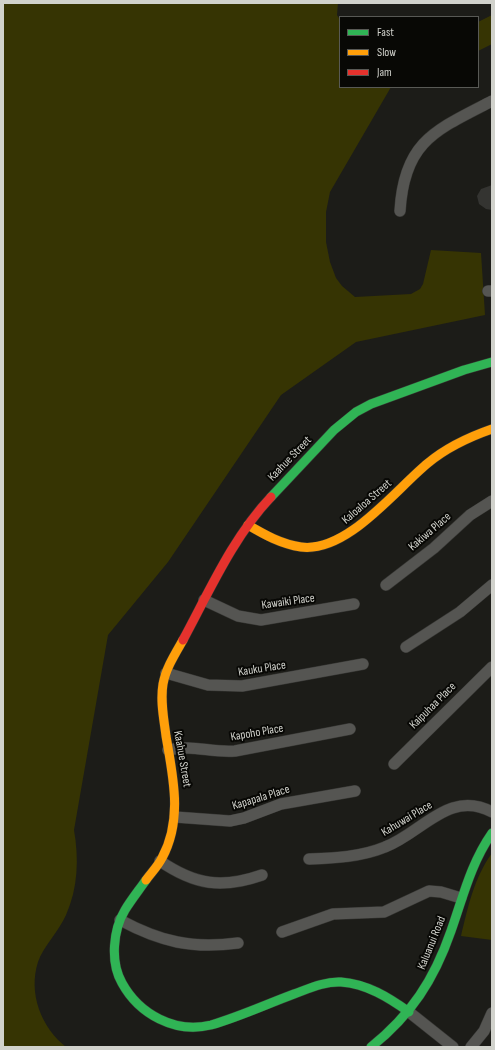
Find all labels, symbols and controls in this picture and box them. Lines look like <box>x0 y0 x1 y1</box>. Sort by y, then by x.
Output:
legend <box>339 16 479 88</box>
text: Fast <box>377 25 394 40</box>
text: Slow <box>377 45 396 60</box>
text: Jam <box>377 65 392 80</box>
street label: Kaahue Street <box>265 434 315 484</box>
street label: Kaloaloa Street <box>339 477 395 527</box>
street label: Kakiwa Place <box>406 510 454 554</box>
street label: Kawaiki Place <box>260 591 316 613</box>
street label: Kauku Place <box>237 658 287 680</box>
street label: Kaipuhaa Place <box>407 680 459 732</box>
street label: Kapoho Place <box>229 721 285 745</box>
street label: Kaahue Street <box>170 730 194 788</box>
street label: Kapapala Place <box>230 782 292 814</box>
street label: Kahuwai Place <box>379 798 435 840</box>
street label: Kaluanui Road <box>415 914 449 972</box>

